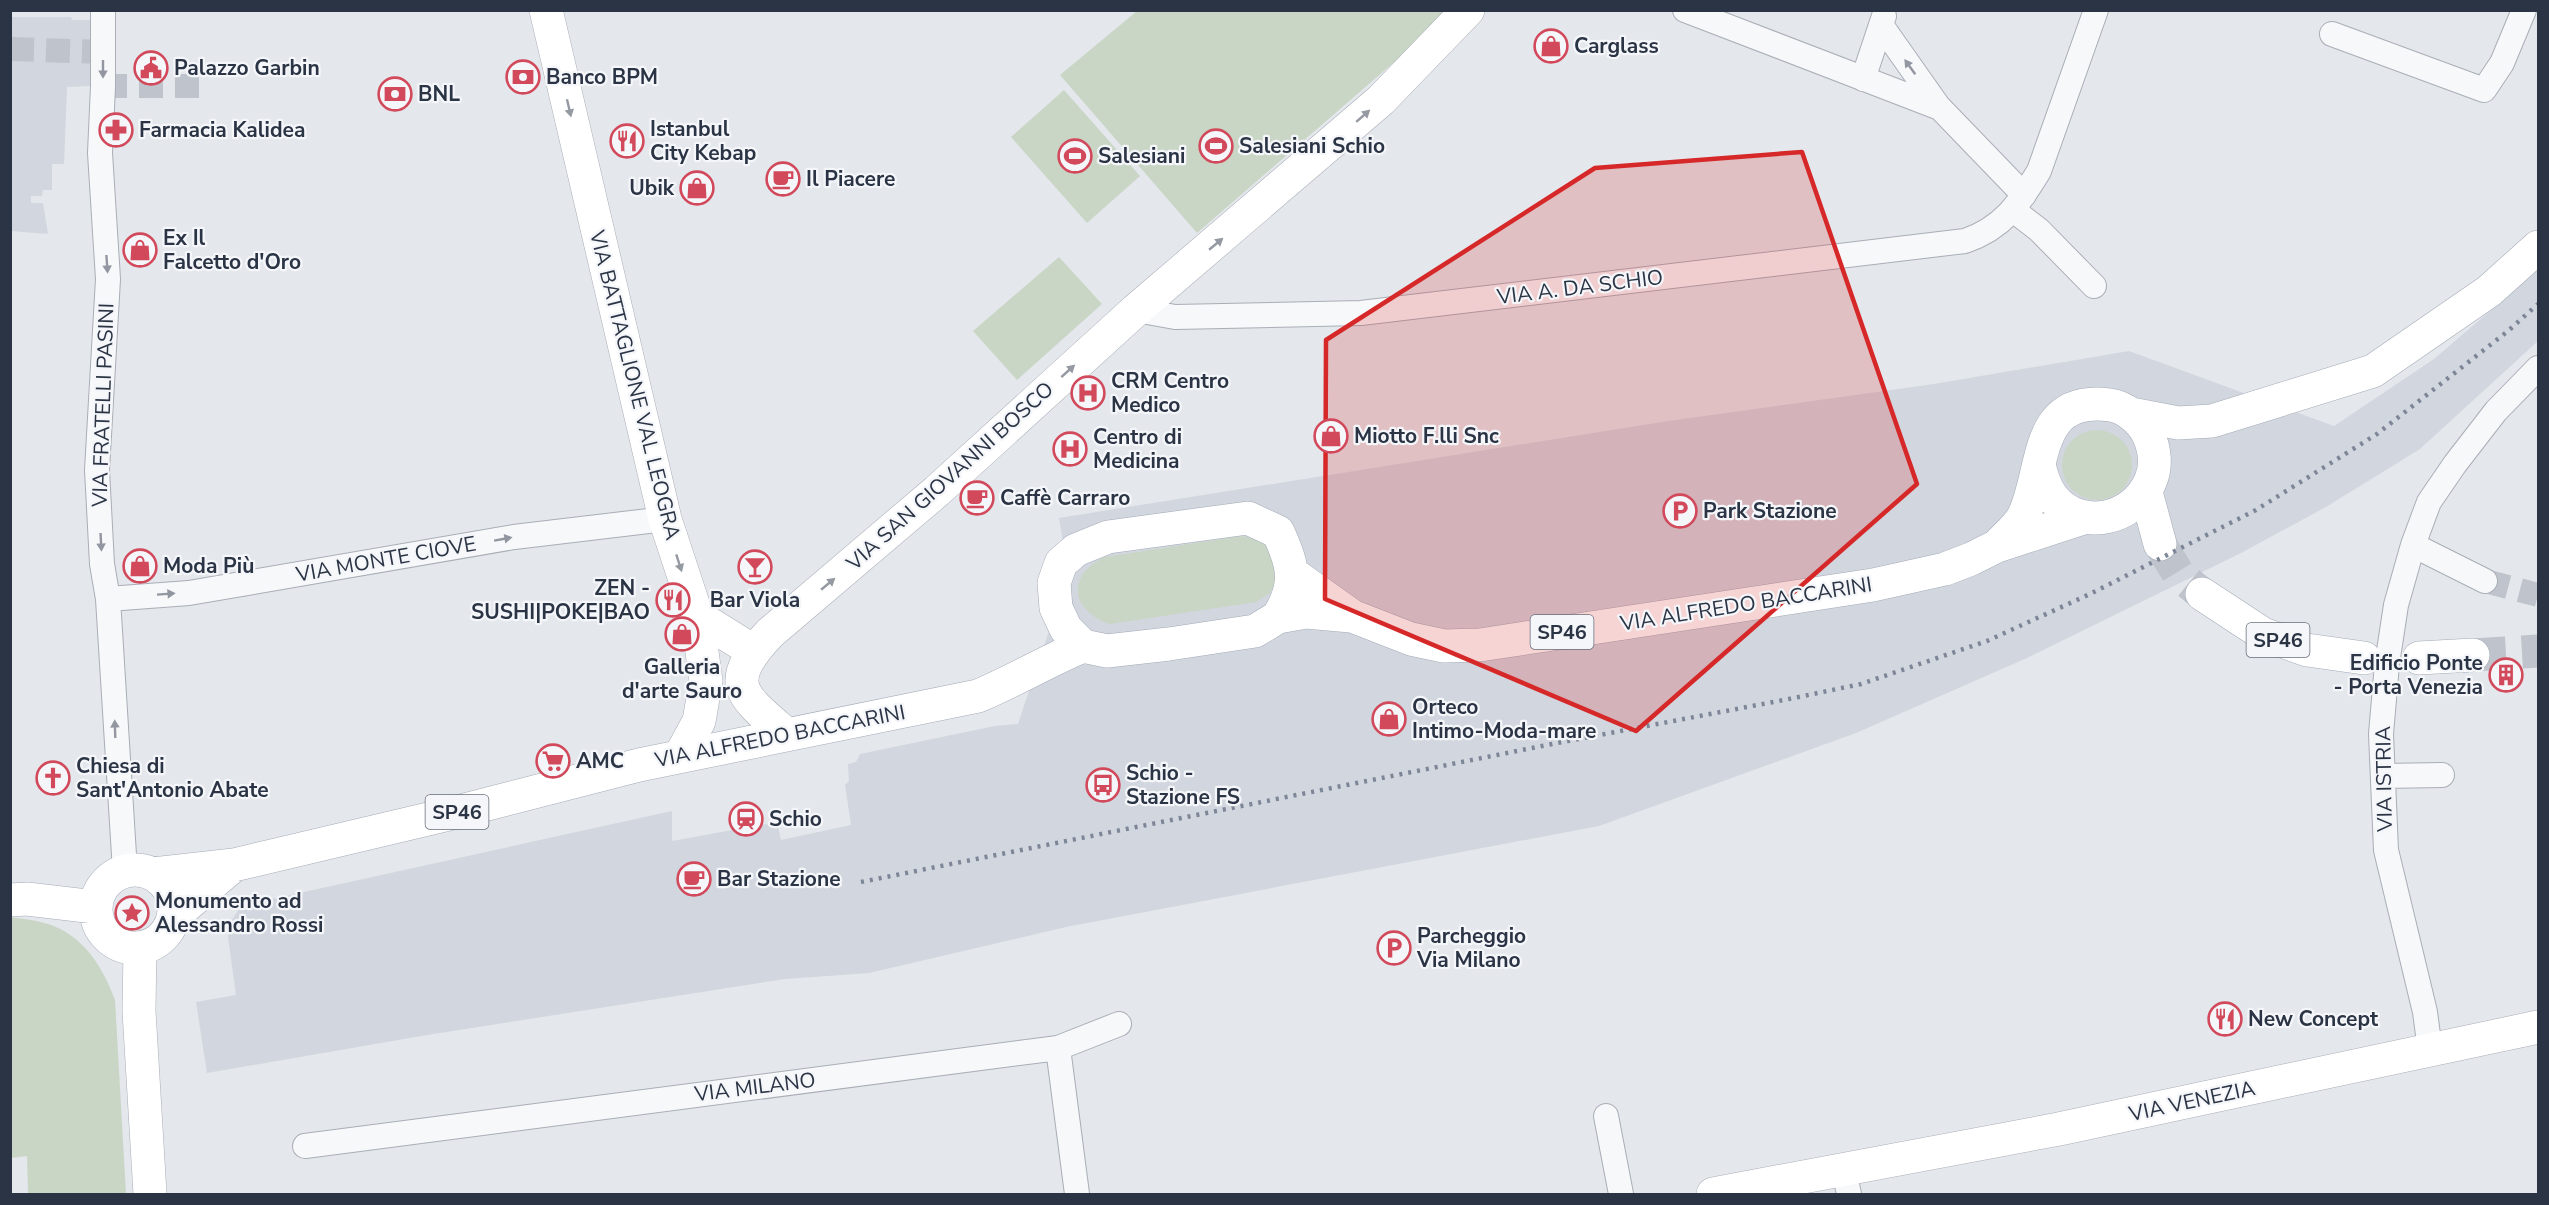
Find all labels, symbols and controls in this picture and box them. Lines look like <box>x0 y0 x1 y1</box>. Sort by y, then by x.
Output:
shop icon: Carglass <box>1533 28 1569 64</box>
place label: Carglass <box>1574 32 1659 60</box>
public building icon: Palazzo Garbin <box>133 50 169 86</box>
place label: Palazzo Garbin <box>174 54 320 82</box>
one-way arrow <box>98 59 108 78</box>
bank icon: Banco BPM <box>505 59 541 95</box>
one-way arrow <box>1904 59 1916 75</box>
place label: Banco BPM <box>546 63 658 91</box>
bank icon: BNL <box>377 76 413 112</box>
place label: BNL <box>418 80 460 108</box>
one-way arrow <box>565 99 574 118</box>
one-way arrow <box>1355 109 1371 122</box>
pharmacy icon: Farmacia Kalidea <box>98 112 134 148</box>
place label: Istanbul City Kebap <box>650 115 756 167</box>
place label: Farmacia Kalidea <box>139 116 305 144</box>
restaurant icon: Istanbul City Kebap <box>609 123 645 159</box>
sports icon: Salesiani Schio <box>1198 128 1234 164</box>
place label: Salesiani Schio <box>1239 132 1385 160</box>
sports icon: Salesiani <box>1057 138 1093 174</box>
place label: Salesiani <box>1098 142 1185 170</box>
cafe icon: Il Piacere <box>765 161 801 197</box>
place label: Il Piacere <box>806 165 895 193</box>
shop icon: Ubik <box>679 170 715 206</box>
place label: Ubik <box>629 174 675 202</box>
place label: Ex Il Falcetto d'Oro <box>163 224 301 276</box>
street label: VIA BATTAGLIONE VAL LEOGRA <box>583 226 687 543</box>
shop icon: Ex Il Falcetto d'Oro <box>122 232 158 268</box>
one-way arrow <box>1208 237 1224 250</box>
one-way arrow <box>102 254 112 273</box>
street label: VIA A. DA SCHIO <box>1494 263 1665 311</box>
street label: VIA FRATELLI PASINI <box>85 302 121 509</box>
one-way arrow <box>1060 365 1075 378</box>
place label: CRM Centro Medico <box>1111 367 1229 419</box>
street label: VIA SAN GIOVANNI BOSCO <box>840 375 1060 577</box>
hospital icon: CRM Centro Medico <box>1070 375 1106 411</box>
shop icon: Miotto F.lli Snc <box>1313 418 1349 454</box>
place label: Miotto F.lli Snc <box>1354 422 1499 450</box>
place label: Centro di Medicina <box>1093 423 1182 475</box>
hospital icon: Centro di Medicina <box>1052 431 1088 467</box>
cafe icon: Caffè Carraro <box>959 480 995 516</box>
place label: Caffè Carraro <box>1000 484 1130 512</box>
parking icon: Park Stazione <box>1662 493 1698 529</box>
place label: Park Stazione <box>1703 497 1837 525</box>
street label: VIA MONTE CIOVE <box>293 529 478 589</box>
one-way arrow <box>96 533 105 552</box>
one-way arrow <box>494 535 513 544</box>
shop icon: Moda Più <box>122 548 158 584</box>
bar icon: Bar Viola <box>737 549 773 585</box>
place label: Moda Più <box>163 552 254 580</box>
one-way arrow <box>675 554 685 572</box>
street label: VIA ALFREDO BACCARINI <box>1617 570 1874 638</box>
place label: ZEN - SUSHI|POKE|BAO <box>471 574 650 626</box>
one-way arrow <box>820 578 835 591</box>
restaurant icon: ZEN - SUSHI|POKE|BAO <box>655 582 691 618</box>
place label: Bar Viola <box>710 586 800 614</box>
one-way arrow <box>156 590 175 599</box>
road number: SP46 <box>1530 615 1594 649</box>
shop icon: Galleria d'arte Sauro <box>664 616 700 652</box>
road number: SP46 <box>2246 623 2310 657</box>
place label: Edificio Ponte - Porta Venezia <box>2334 649 2483 701</box>
place label: Galleria d'arte Sauro <box>622 653 742 705</box>
building icon: Edificio Ponte - Porta Venezia <box>2488 657 2524 693</box>
place label: Orteco Intimo-Moda-mare <box>1412 693 1596 745</box>
street label: VIA ALFREDO BACCARINI <box>652 698 908 774</box>
shop icon: Orteco Intimo-Moda-mare <box>1371 701 1407 737</box>
one-way arrow <box>111 720 120 739</box>
street label: VIA ISTRIA <box>2369 726 2399 833</box>
supermarket icon: AMC <box>535 743 571 779</box>
place label: AMC <box>576 747 624 775</box>
place label: Chiesa di Sant'Antonio Abate <box>76 752 269 804</box>
place label: Schio - Stazione FS <box>1126 759 1240 811</box>
church icon: Chiesa di Sant'Antonio Abate <box>35 760 71 796</box>
bus stop icon: Schio - Stazione FS <box>1085 767 1121 803</box>
road number: SP46 <box>426 795 488 829</box>
station icon: Schio <box>728 801 764 837</box>
place label: Schio <box>769 805 822 833</box>
cafe icon: Bar Stazione <box>676 861 712 897</box>
place label: Bar Stazione <box>717 865 841 893</box>
place label: Monumento ad Alessandro Rossi <box>155 887 323 939</box>
place icon: Monumento ad Alessandro Rossi <box>114 895 150 931</box>
place label: Parcheggio Via Milano <box>1416 922 1526 974</box>
parking icon: Parcheggio Via Milano <box>1376 930 1412 966</box>
restaurant icon: New Concept <box>2207 1001 2243 1037</box>
place label: New Concept <box>2248 1005 2379 1033</box>
street label: VIA MILANO <box>692 1066 817 1108</box>
street label: VIA VENEZIA <box>2125 1074 2258 1128</box>

